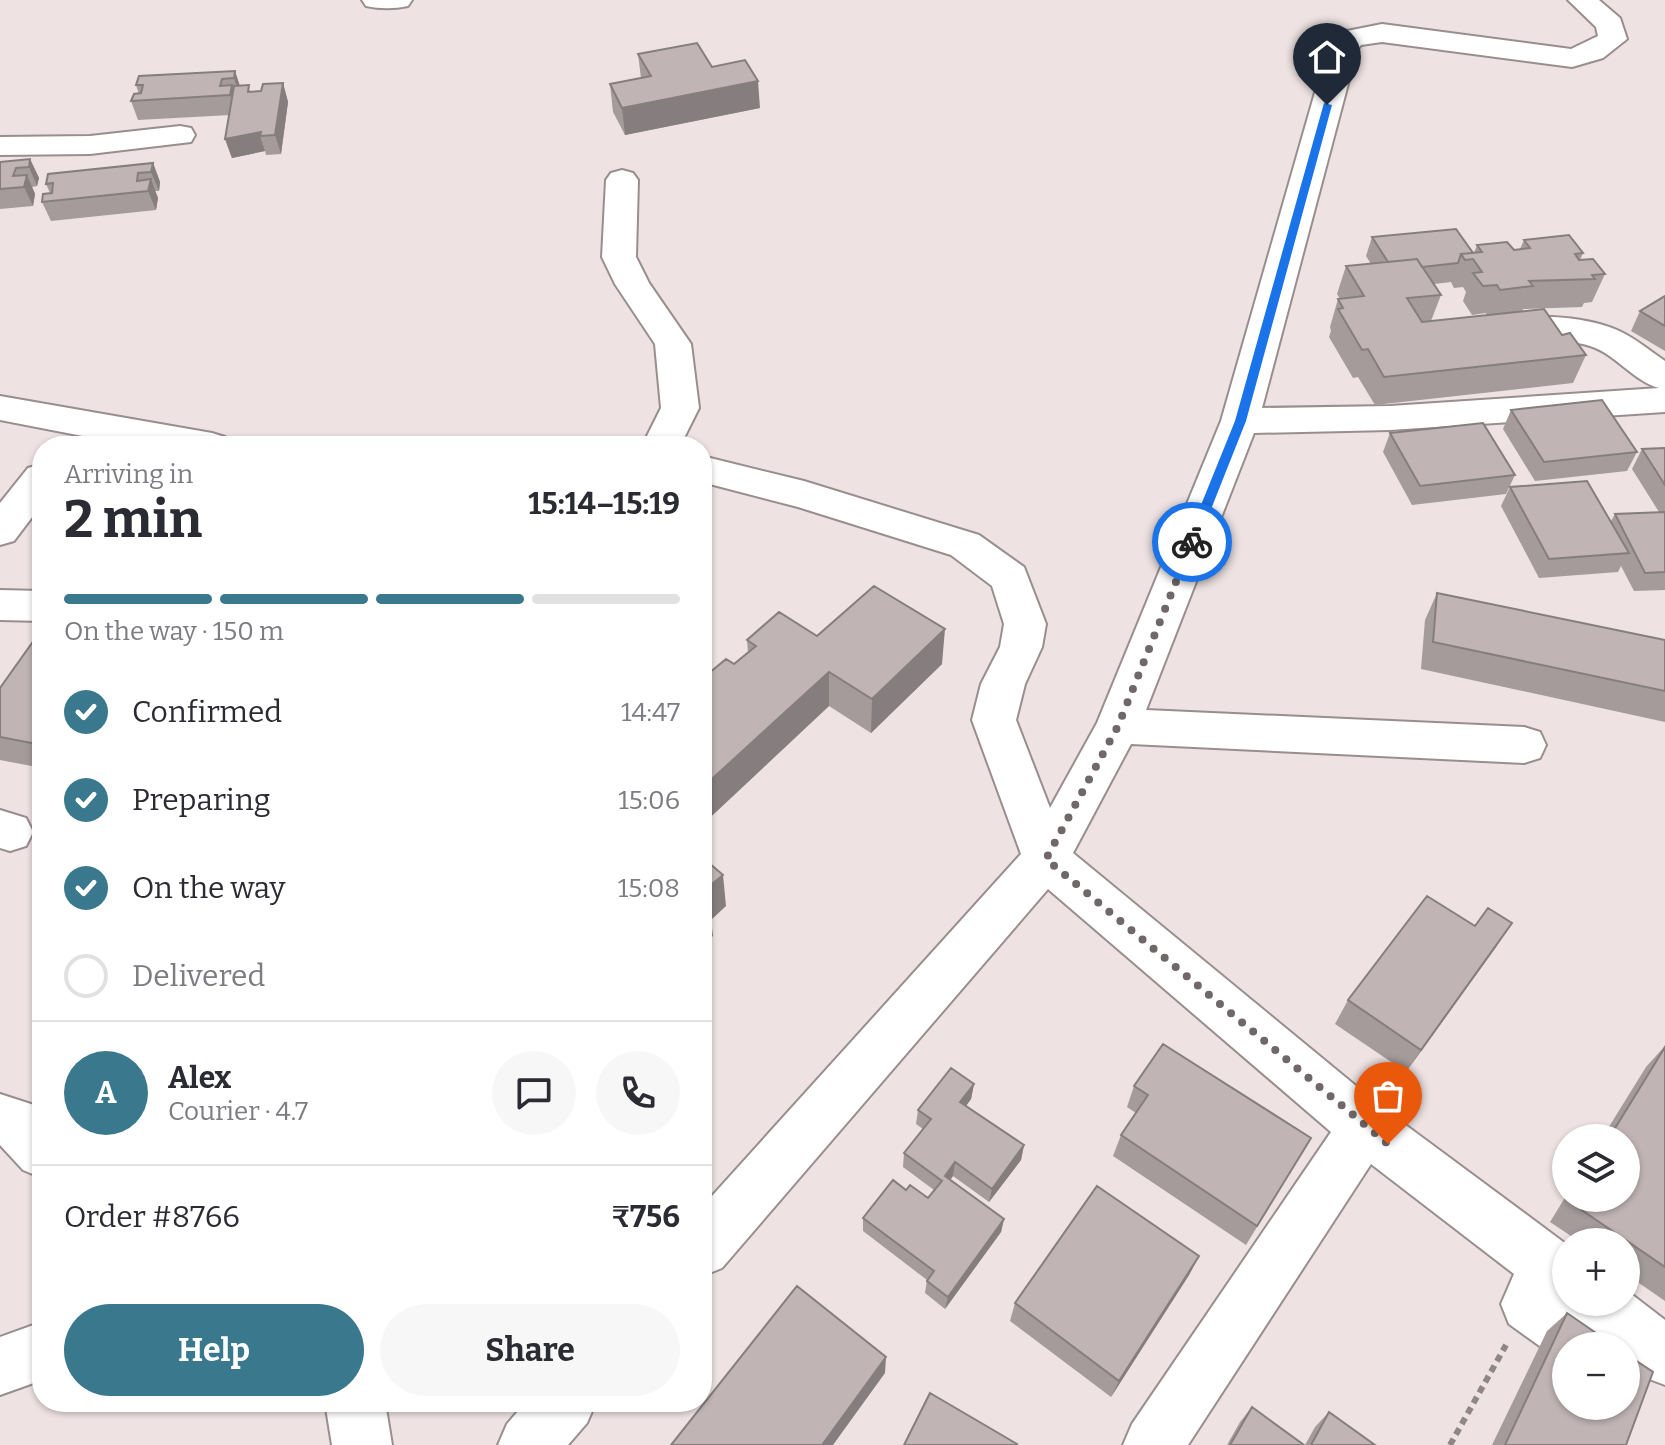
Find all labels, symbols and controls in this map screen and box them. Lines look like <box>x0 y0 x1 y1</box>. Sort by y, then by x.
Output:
pin <box>1293 23 1361 105</box>
icon: home <box>1305 35 1349 79</box>
text: Arriving in <box>64 459 193 490</box>
text: 15:14–15:19 <box>528 486 680 522</box>
text: 2 min <box>64 488 202 551</box>
courier <box>1152 502 1232 582</box>
icon: bike <box>1170 520 1214 564</box>
text: On the way · 150 m <box>64 616 284 647</box>
icon: check <box>64 690 108 734</box>
text: Confirmed <box>132 694 282 730</box>
text: 14:47 <box>621 697 680 728</box>
icon: check <box>64 778 108 822</box>
text: Preparing <box>132 782 270 818</box>
text: 15:06 <box>618 785 680 816</box>
icon: check <box>64 866 108 910</box>
text: On the way <box>132 870 285 906</box>
text: 15:08 <box>618 873 680 904</box>
text: Delivered <box>132 958 265 994</box>
button: chat <box>492 1051 576 1135</box>
button: phone <box>596 1051 680 1135</box>
text: Alex <box>168 1060 231 1096</box>
pin <box>1354 1062 1422 1144</box>
icon: bag <box>1366 1074 1410 1118</box>
text: A <box>95 1075 117 1111</box>
text: Courier · 4.7 <box>168 1096 308 1127</box>
map controls <box>1552 1124 1640 1420</box>
button: layers <box>1552 1124 1640 1212</box>
text: Order #8766 <box>64 1199 240 1235</box>
text: ₹756 <box>611 1199 680 1235</box>
button: + <box>1552 1228 1640 1316</box>
button: Help <box>64 1304 364 1396</box>
button: Share <box>380 1304 680 1396</box>
button: − <box>1552 1332 1640 1420</box>

